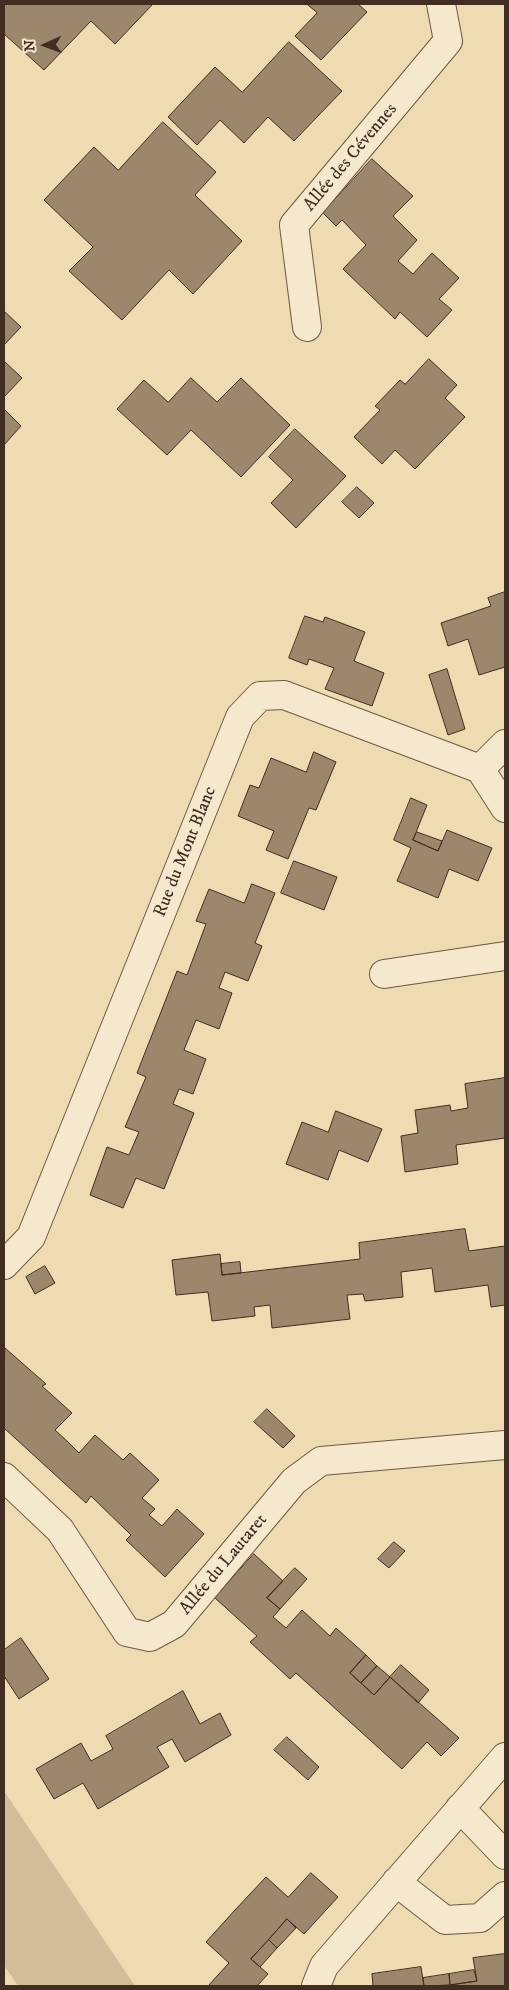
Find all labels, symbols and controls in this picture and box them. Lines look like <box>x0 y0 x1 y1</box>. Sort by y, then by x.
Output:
north arrow <box>20 20 70 70</box>
text: N <box>21 39 39 52</box>
street label: Allée des Cévennes <box>300 100 402 216</box>
street label: Rue du Mont Blanc <box>150 784 222 920</box>
street label: Allée du Lautaret <box>176 1510 272 1620</box>

